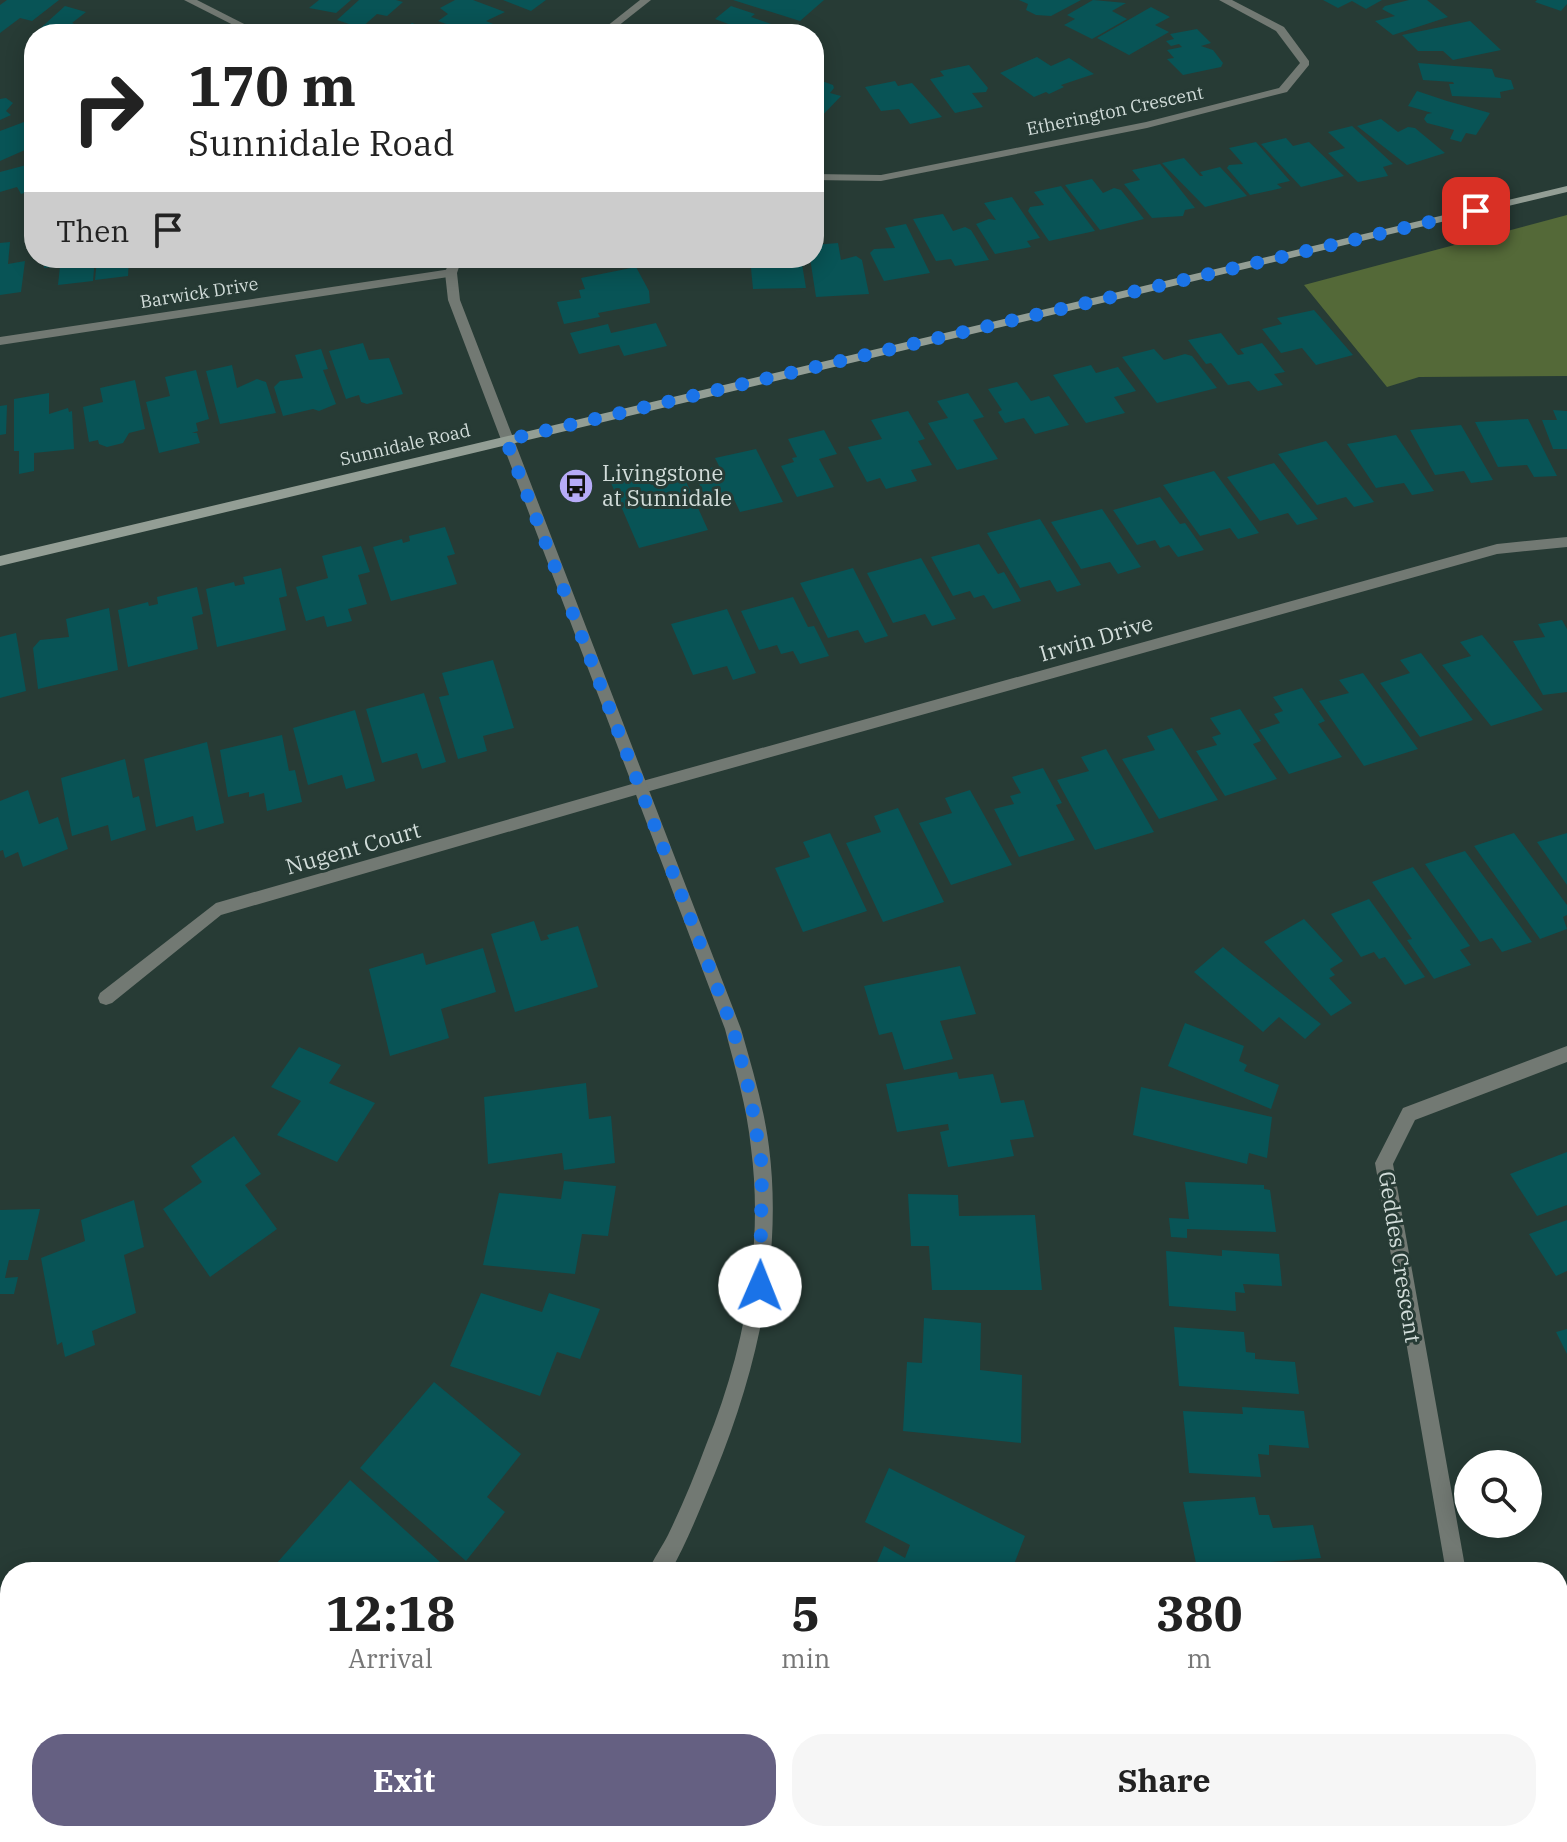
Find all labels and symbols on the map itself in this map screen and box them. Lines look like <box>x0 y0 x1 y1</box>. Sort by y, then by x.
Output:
street label: Etherington Crescent <box>1024 81 1205 141</box>
pin <box>1442 177 1510 245</box>
street label: Barwick Drive <box>138 272 260 313</box>
street label: Sunnidale Road <box>337 418 472 471</box>
place label: Livingstone at Sunnidale <box>602 458 732 512</box>
bus stop icon: Livingstone at Sunnidale <box>557 467 595 505</box>
street label: Irwin Drive <box>1036 607 1156 668</box>
street label: Nugent Court <box>282 814 424 881</box>
street label: Geddes Crescent <box>1373 1169 1428 1345</box>
position arrow <box>718 1244 802 1328</box>

